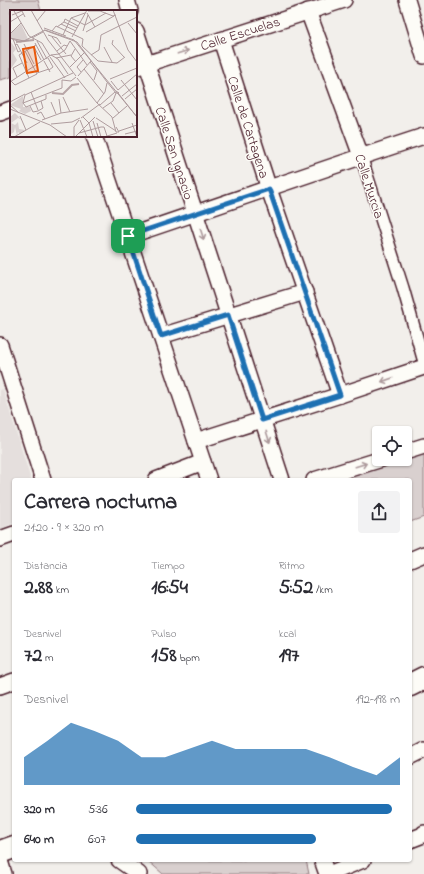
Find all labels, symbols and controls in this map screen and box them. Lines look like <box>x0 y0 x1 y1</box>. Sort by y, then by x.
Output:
inset map <box>10 10 137 137</box>
street label: Calle Escuelas <box>198 12 283 57</box>
one-way arrow <box>176 48 189 55</box>
street label: Calle de Cartagena <box>220 74 274 182</box>
street label: Calle San Ignacio <box>148 104 199 203</box>
street label: Calle Murcia <box>348 151 389 221</box>
pin <box>111 219 145 253</box>
icon: arrive <box>117 225 139 247</box>
one-way arrow <box>199 227 206 240</box>
one-way arrow <box>381 376 393 384</box>
map controls <box>372 426 412 466</box>
button: locate <box>372 426 412 466</box>
one-way arrow <box>265 431 272 444</box>
one-way arrow <box>355 461 368 468</box>
text: Carrera nocturna <box>24 487 177 519</box>
button: share <box>358 491 400 533</box>
text: 21:20 · 9 × 320 m <box>24 518 104 537</box>
text: Distancia <box>24 558 68 574</box>
text: Tiempo <box>151 558 185 574</box>
text: Ritmo <box>279 558 305 574</box>
text: 2.88 <box>24 574 53 603</box>
text: 16:54 <box>151 574 188 603</box>
text: 5:52 <box>279 574 313 603</box>
text: km <box>53 582 69 598</box>
text: /km <box>313 582 333 598</box>
text: Desnivel <box>24 626 61 642</box>
text: Pulso <box>151 626 176 642</box>
text: kcal <box>279 626 296 642</box>
text: 72 <box>24 642 42 671</box>
text: 158 <box>151 642 177 671</box>
text: 197 <box>279 642 299 671</box>
text: m <box>42 650 53 666</box>
text: bpm <box>177 650 200 666</box>
text: Desnivel <box>24 690 68 709</box>
text: 192–198 m <box>355 690 400 709</box>
text: 320 m <box>24 800 55 819</box>
text: 5:36 <box>88 800 108 819</box>
text: 640 m <box>24 830 54 849</box>
text: 6:07 <box>88 830 106 849</box>

